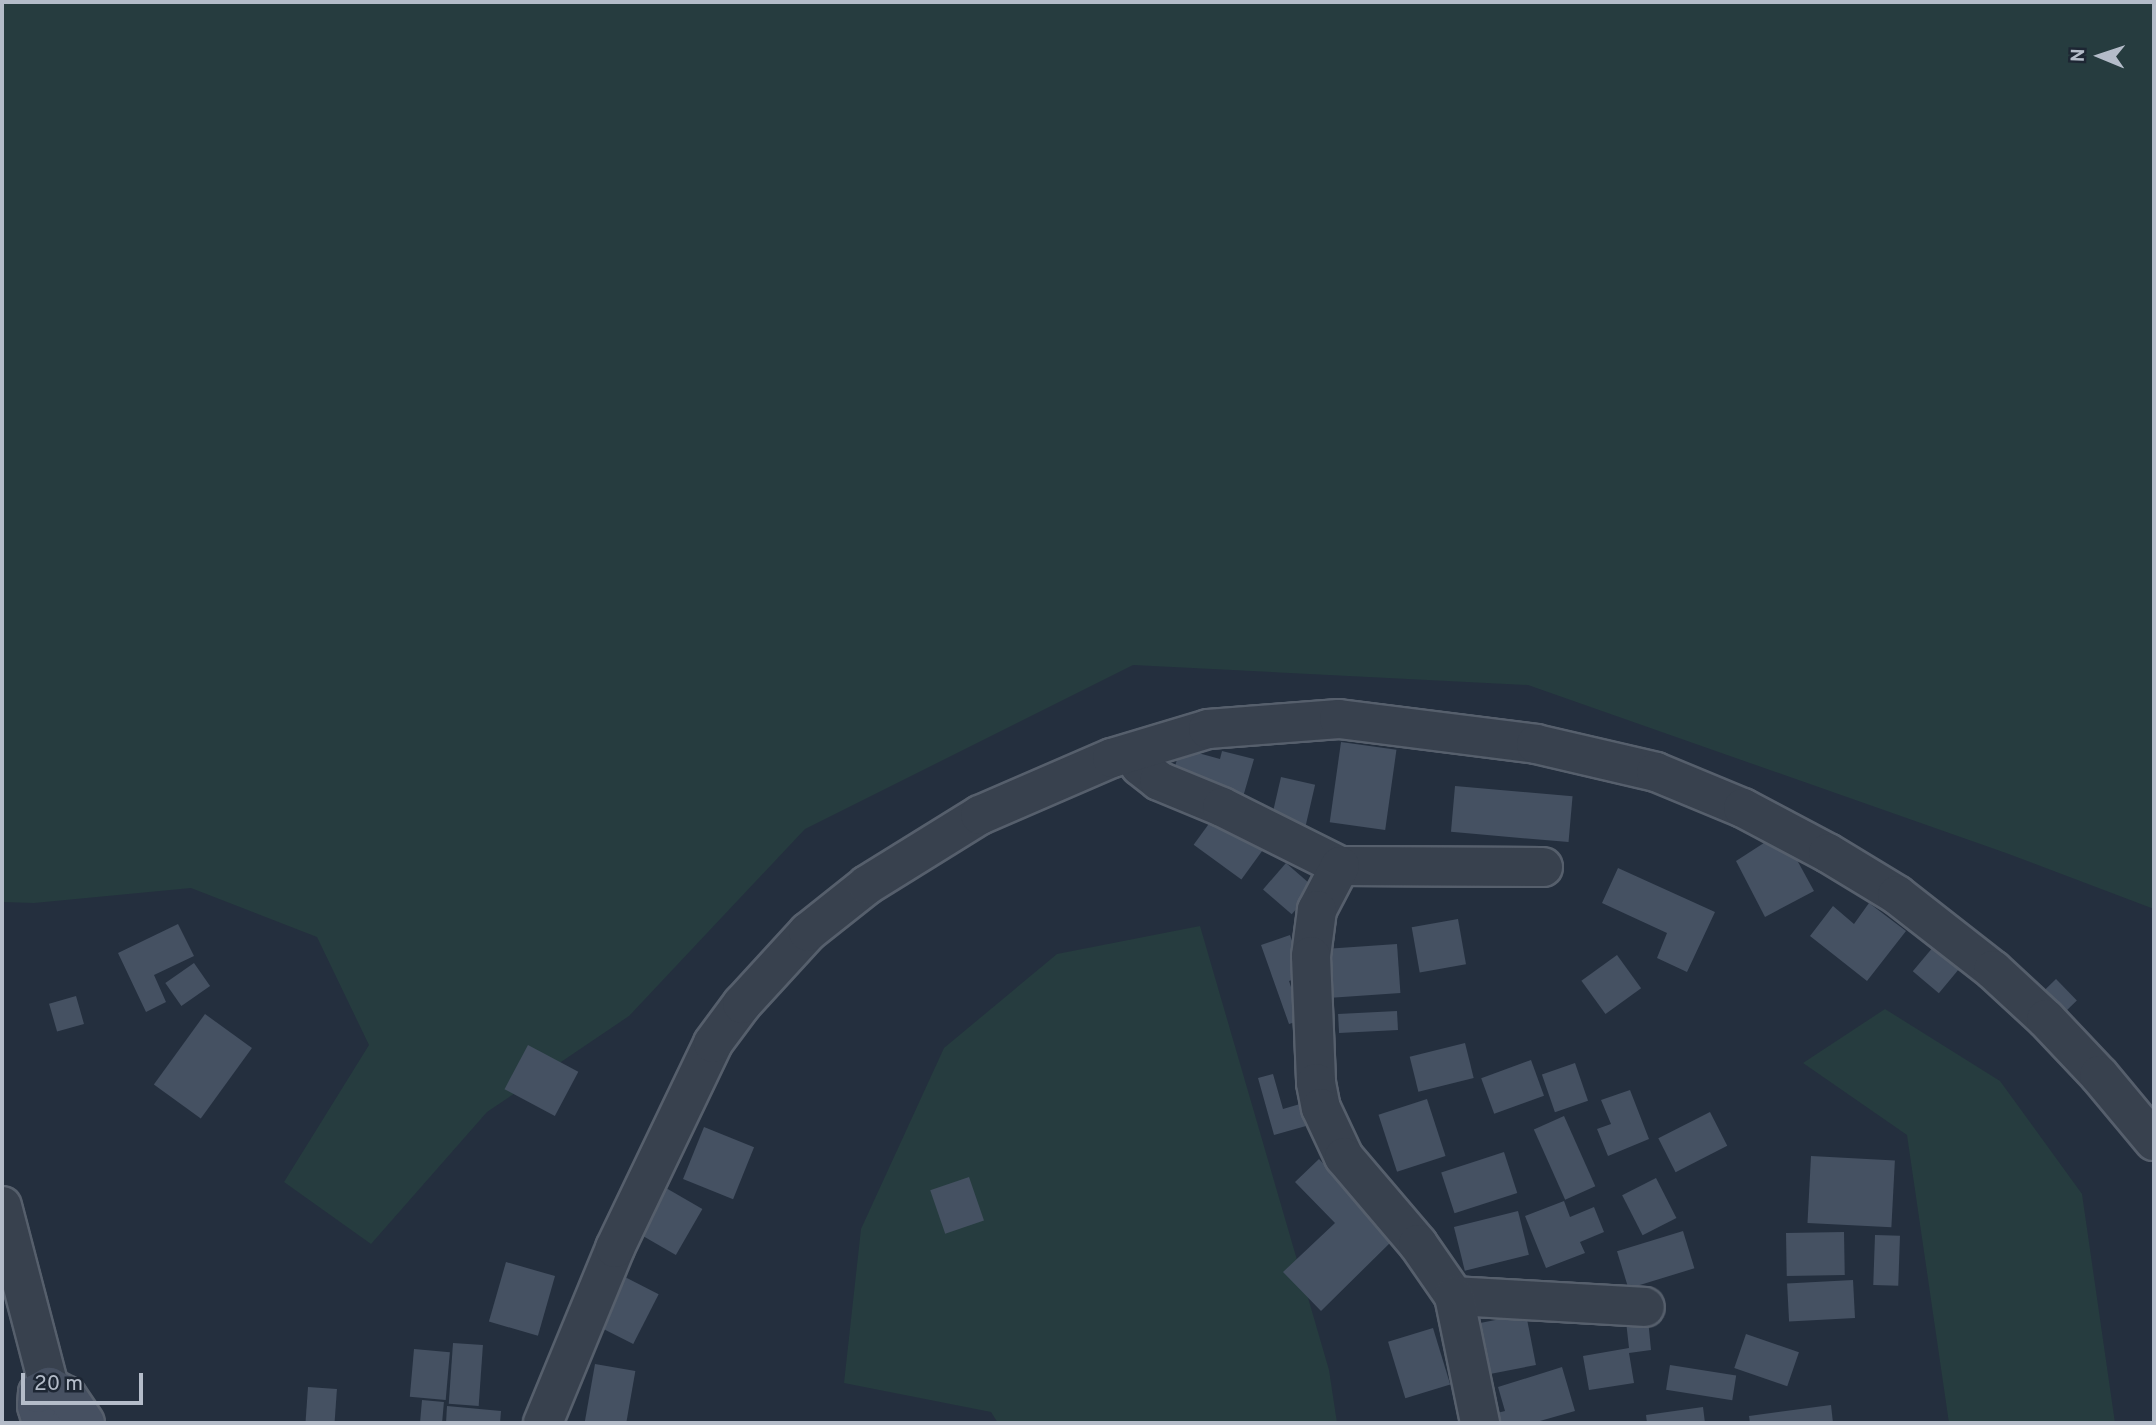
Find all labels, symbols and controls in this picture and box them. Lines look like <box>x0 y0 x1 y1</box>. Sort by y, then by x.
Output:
north arrow <box>2065 21 2135 91</box>
text: N <box>2067 48 2091 63</box>
scale bar <box>24 1358 147 1402</box>
text: 20 m <box>34 1371 83 1398</box>

